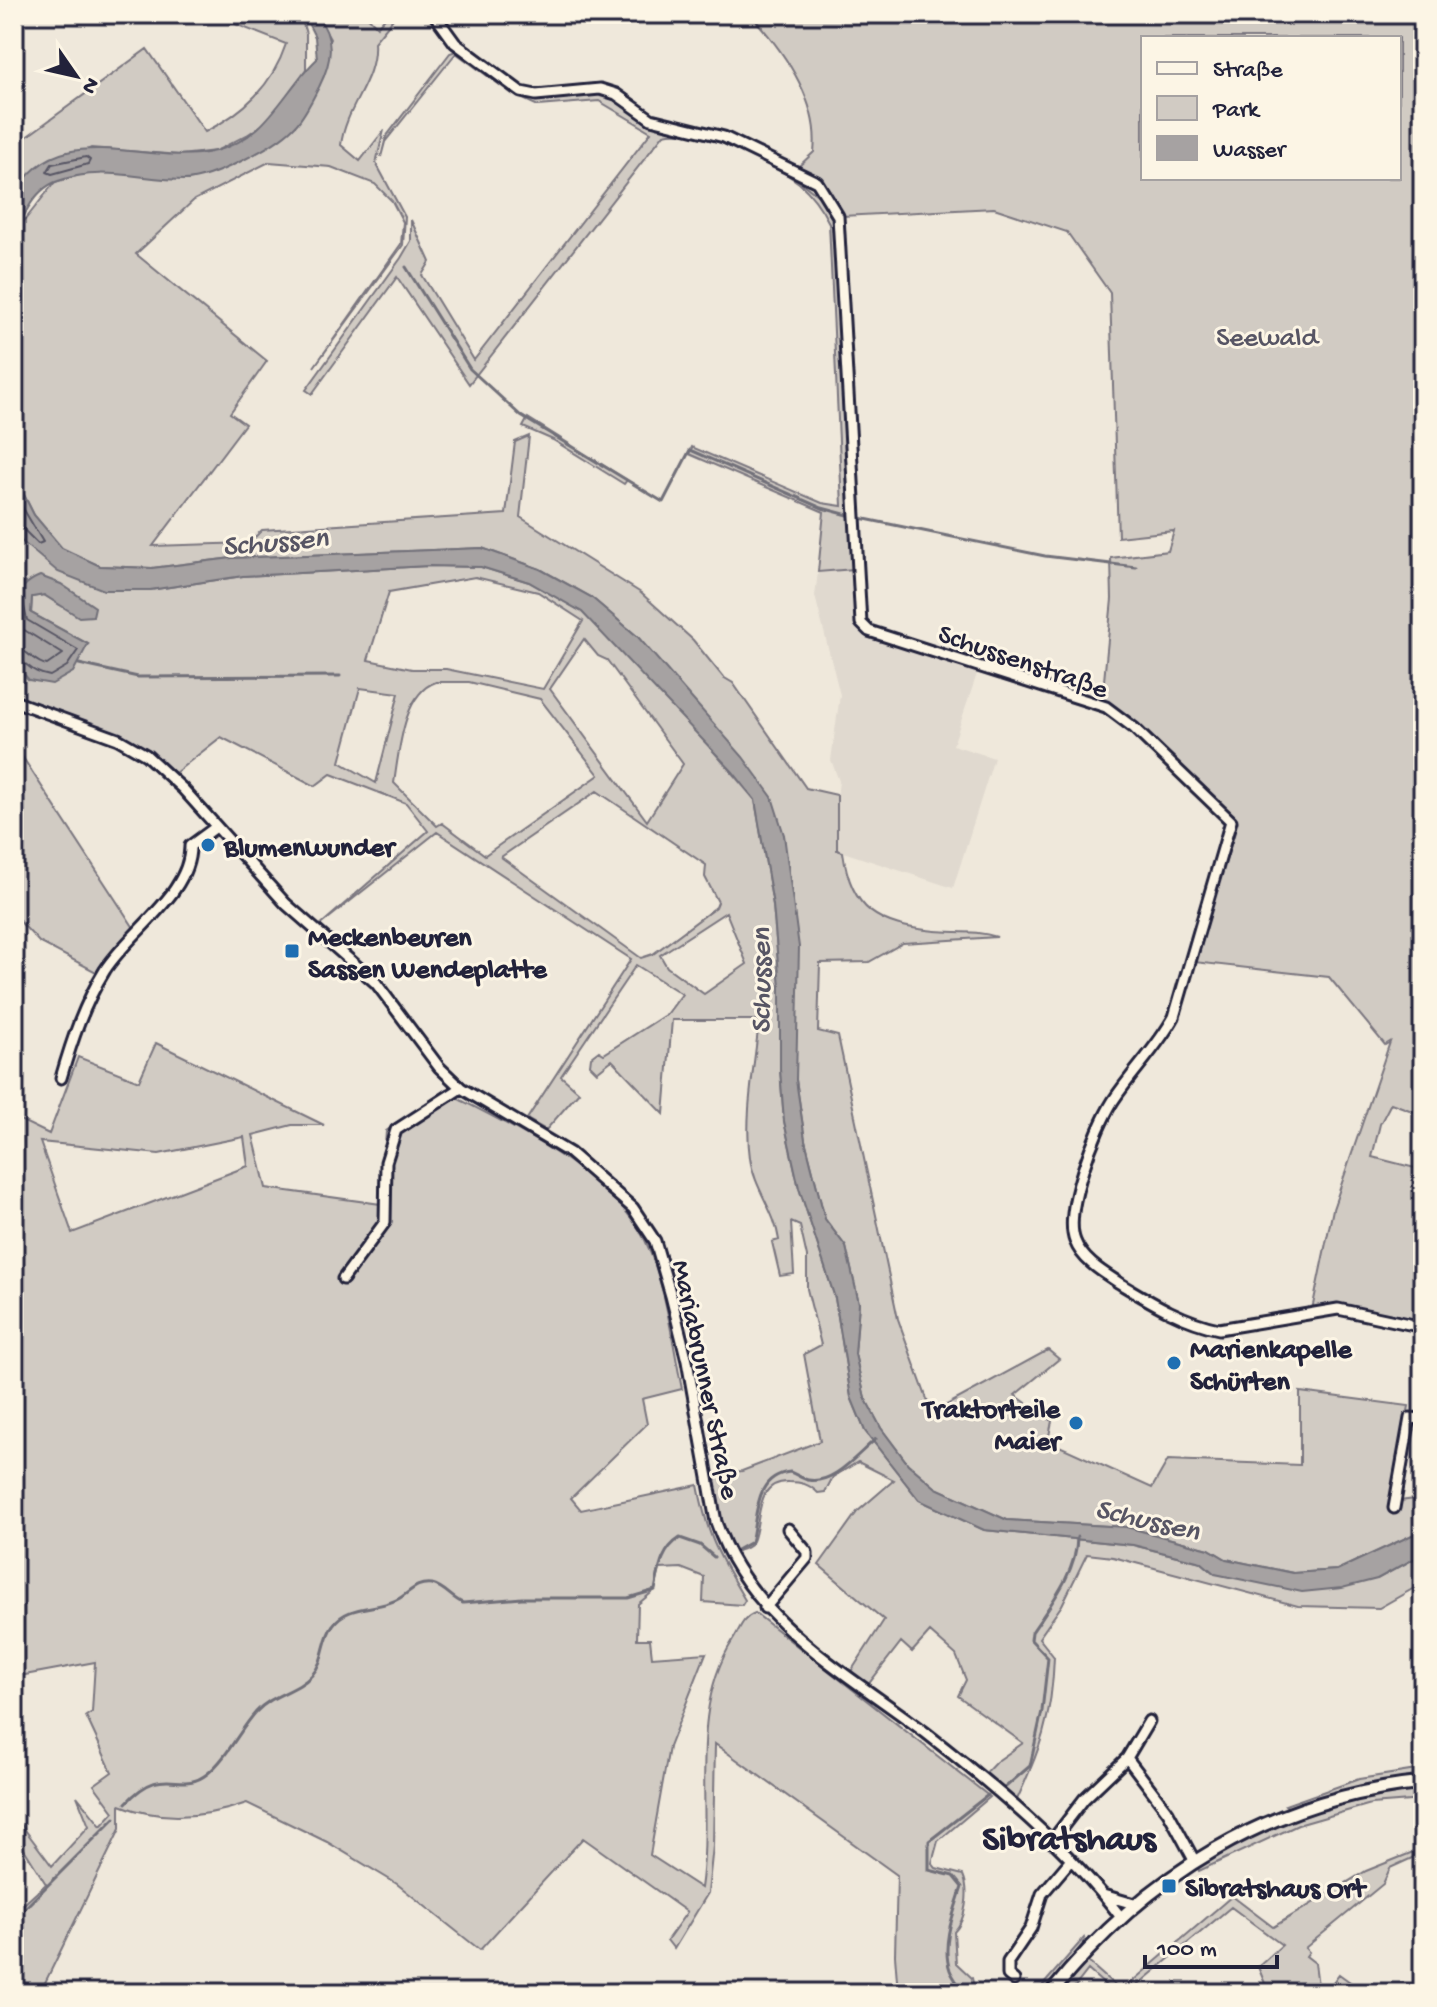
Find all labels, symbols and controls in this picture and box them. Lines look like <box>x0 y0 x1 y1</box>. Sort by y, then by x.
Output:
north arrow <box>36 36 116 116</box>
legend <box>1141 36 1401 180</box>
text: Straße <box>1213 57 1283 86</box>
text: N <box>74 72 104 98</box>
text: Park <box>1212 97 1261 126</box>
text: Wasser <box>1213 137 1288 166</box>
park label: Seewald <box>1216 323 1320 356</box>
water label: Schussen <box>221 522 331 567</box>
street label: Schussenstraße <box>933 619 1112 708</box>
place label: Blumenwunder <box>223 833 397 866</box>
marker: Blumenwunder <box>199 836 217 854</box>
place label: Meckenbeuren Sassen Wendeplatte <box>308 923 548 988</box>
water label: Schussen <box>746 927 781 1034</box>
marker: Meckenbeuren Sassen Wendeplatte <box>283 942 301 960</box>
street label: Mariabrunner Straße <box>662 1258 745 1503</box>
place label: Marienkapelle Schürten <box>1190 1335 1353 1400</box>
marker: Marienkapelle Schürten <box>1165 1354 1183 1372</box>
place label: Traktorteile Maier <box>921 1395 1063 1460</box>
marker: Traktorteile Maier <box>1067 1414 1085 1432</box>
water label: Schussen <box>1091 1493 1203 1552</box>
district label: Sibratshaus <box>982 1820 1158 1863</box>
place label: Sibratshaus Ort <box>1185 1874 1367 1907</box>
marker: Sibratshaus Ort <box>1160 1877 1178 1895</box>
scale bar <box>1145 1919 1277 1969</box>
text: 100 m <box>1156 1936 1217 1965</box>

